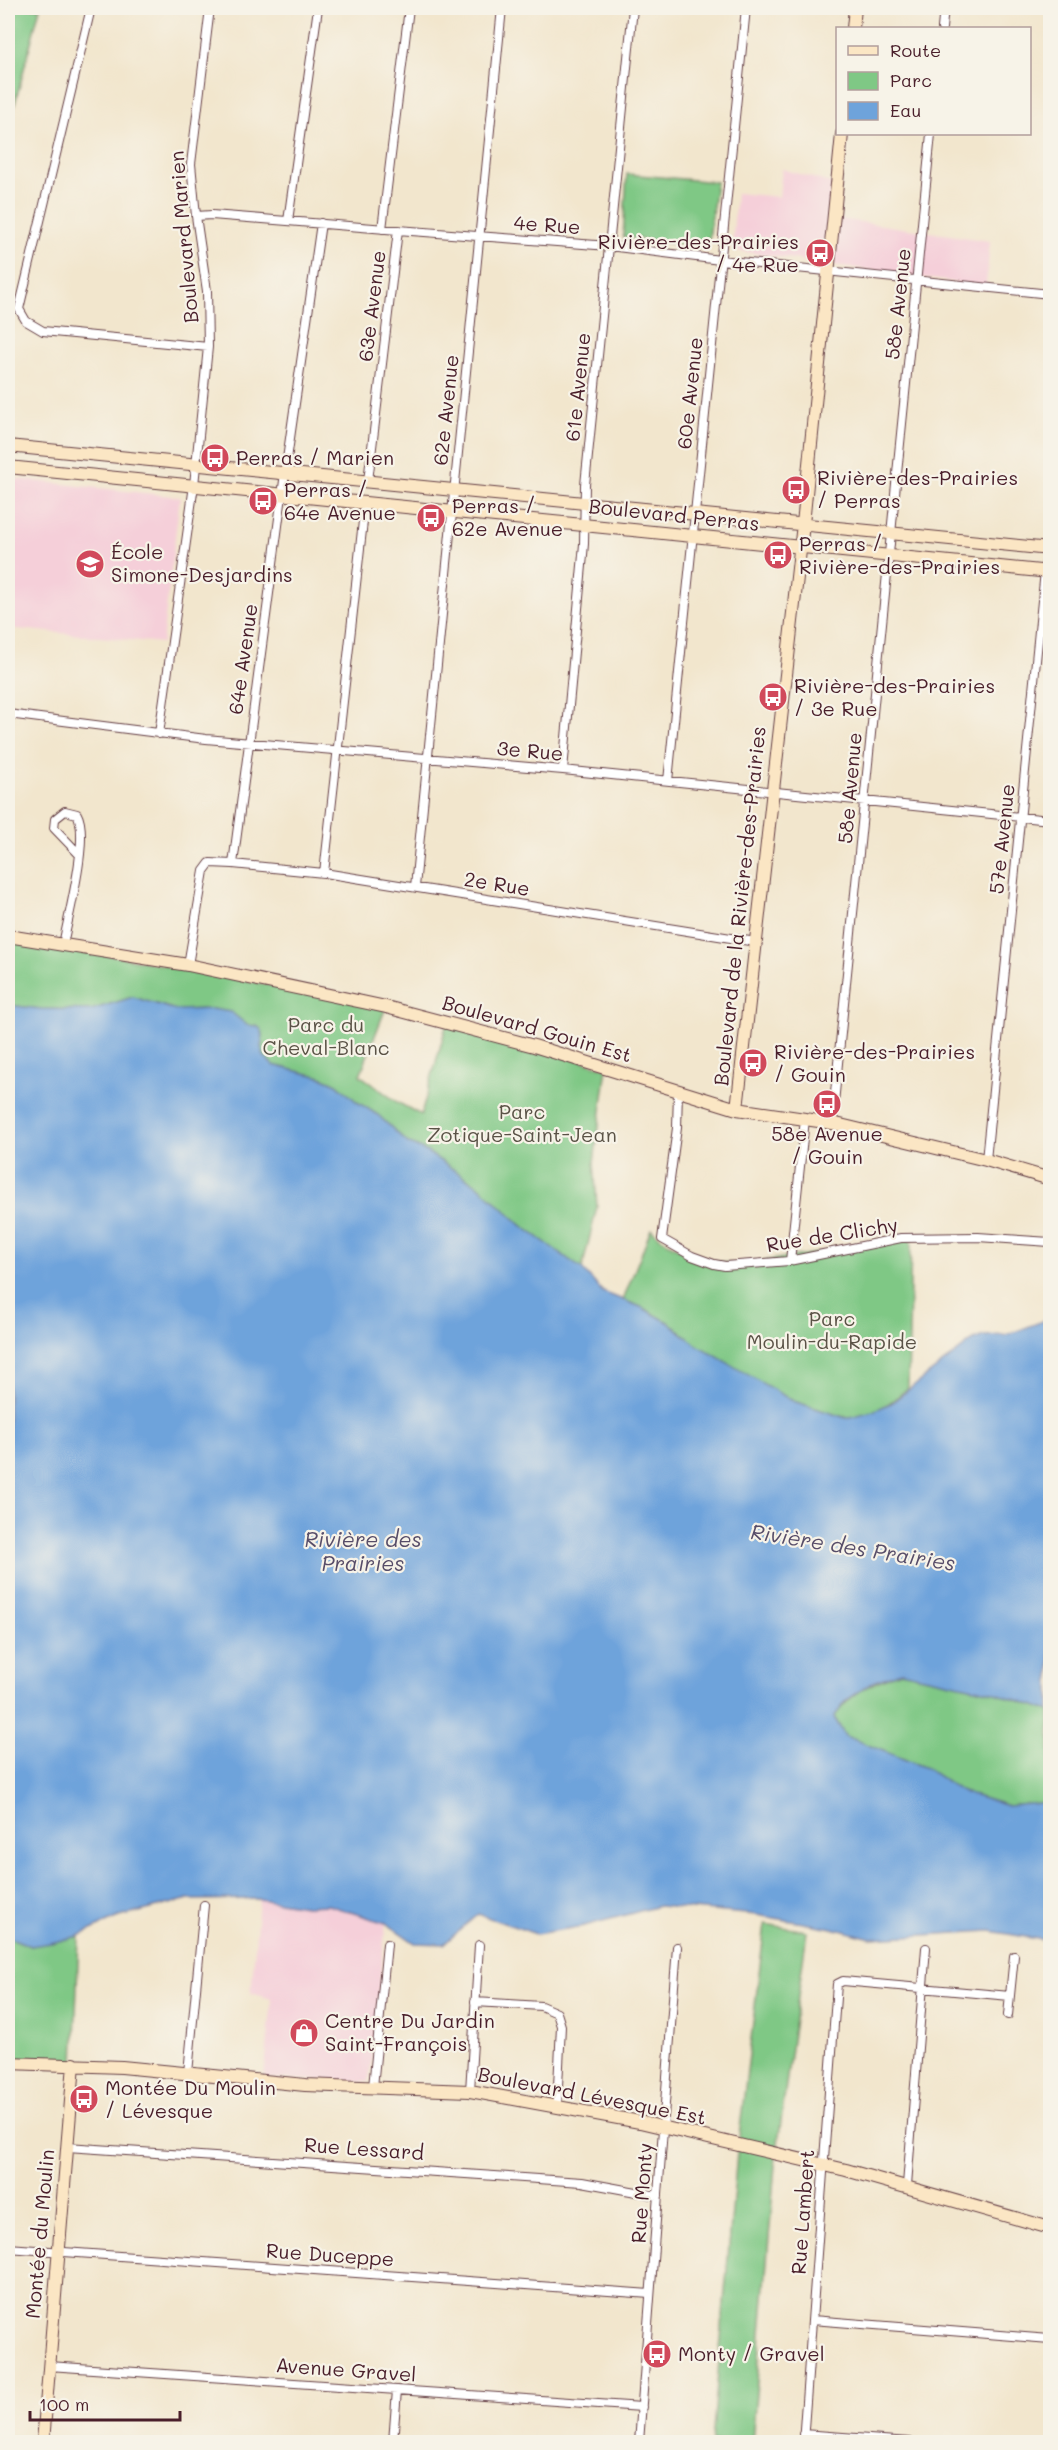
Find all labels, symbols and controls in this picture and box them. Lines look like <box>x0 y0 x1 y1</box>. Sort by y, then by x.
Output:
legend <box>836 27 1031 135</box>
text: Route <box>890 38 941 62</box>
text: Parc <box>890 68 932 92</box>
text: Eau <box>890 98 921 122</box>
street label: Boulevard Marien <box>163 150 203 324</box>
street label: 4e Rue <box>513 209 581 239</box>
place label: Rivière-des-Prairies / 4e Rue <box>598 228 799 277</box>
bus stop icon: Rivière-des-Prairies / 4e Rue <box>804 237 836 269</box>
street label: 58e Avenue <box>878 247 916 361</box>
street label: 63e Avenue <box>351 249 391 363</box>
street label: 61e Avenue <box>558 331 596 442</box>
street label: 60e Avenue <box>670 336 708 450</box>
street label: 62e Avenue <box>426 353 464 467</box>
bus stop icon: Perras / Marien <box>199 442 231 474</box>
place label: Perras / Marien <box>236 444 394 470</box>
place label: Rivière-des-Prairies / Perras <box>817 464 1018 513</box>
bus stop icon: Rivière-des-Prairies / Perras <box>780 474 812 506</box>
place label: Perras / 64e Avenue <box>284 476 396 525</box>
bus stop icon: Perras / 64e Avenue <box>247 485 279 517</box>
place label: Perras / 62e Avenue <box>452 492 563 541</box>
street label: Boulevard Perras <box>587 492 761 536</box>
bus stop icon: Perras / 62e Avenue <box>415 502 447 534</box>
place label: Perras / Rivière-des-Prairies <box>799 530 1000 579</box>
place label: École Simone-Desjardins <box>111 538 293 587</box>
bus stop icon: Perras / Rivière-des-Prairies <box>762 539 794 571</box>
school or university icon: École Simone-Desjardins <box>74 548 106 580</box>
street label: 64e Avenue <box>221 602 263 716</box>
place label: Rivière-des-Prairies / 3e Rue <box>794 672 995 721</box>
bus stop icon: Rivière-des-Prairies / 3e Rue <box>757 681 789 713</box>
street label: Boulevard de la Rivière-des-Prairies <box>707 725 771 1087</box>
street label: 58e Avenue <box>831 731 867 845</box>
street label: 3e Rue <box>496 734 564 766</box>
street label: 57e Avenue <box>982 782 1020 895</box>
street label: 2e Rue <box>462 865 532 901</box>
street label: Boulevard Gouin Est <box>439 989 635 1068</box>
park label: Parc du Cheval-Blanc <box>262 1011 390 1060</box>
place label: Rivière-des-Prairies / Gouin <box>774 1038 975 1087</box>
bus stop icon: Rivière-des-Prairies / Gouin <box>737 1047 769 1079</box>
bus stop icon: 58e Avenue / Gouin <box>811 1088 843 1120</box>
park label: Parc Zotique-Saint-Jean <box>427 1098 617 1147</box>
place label: 58e Avenue / Gouin <box>771 1120 883 1169</box>
street label: Rue de Clichy <box>764 1211 900 1257</box>
park label: Parc Moulin-du-Rapide <box>747 1305 917 1354</box>
water label: Rivière des Prairies <box>749 1517 958 1576</box>
water label: Rivière des Prairies <box>304 1525 422 1576</box>
place label: Centre Du Jardin Saint-François <box>325 2007 495 2056</box>
shop icon: Centre Du Jardin Saint-François <box>288 2017 320 2049</box>
street label: Boulevard Lévesque Est <box>476 2060 709 2130</box>
place label: Montée Du Moulin / Lévesque <box>105 2074 276 2123</box>
bus stop icon: Montée Du Moulin / Lévesque <box>68 2083 100 2115</box>
street label: Rue Lessard <box>303 2131 425 2165</box>
street label: Rue Monty <box>625 2142 657 2244</box>
street label: Montée du Moulin <box>19 2148 59 2320</box>
street label: Rue Lambert <box>785 2148 819 2275</box>
street label: Rue Duceppe <box>265 2237 395 2271</box>
bus stop icon: Monty / Gravel <box>641 2338 673 2370</box>
place label: Monty / Gravel <box>678 2340 825 2366</box>
street label: Avenue Gravel <box>275 2351 417 2387</box>
scale bar <box>30 2384 180 2422</box>
text: 100 m <box>39 2392 89 2416</box>

